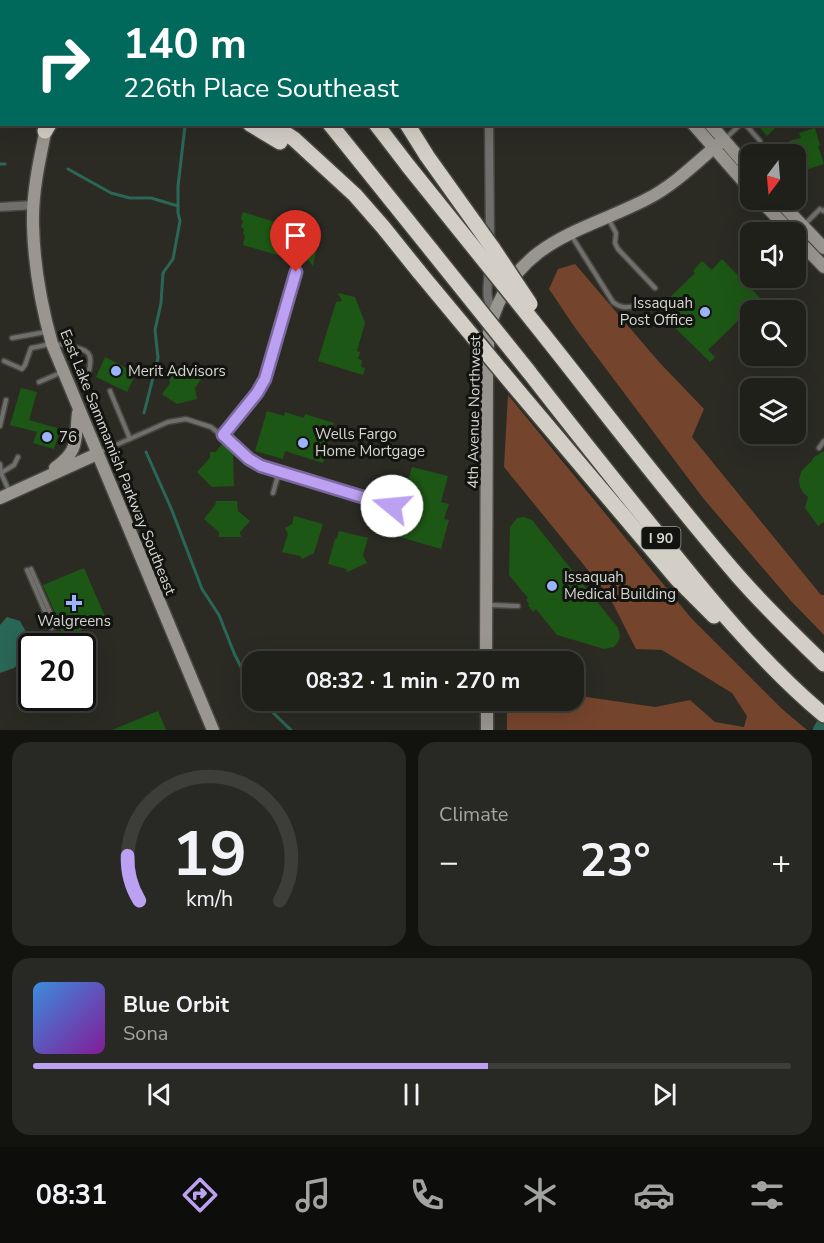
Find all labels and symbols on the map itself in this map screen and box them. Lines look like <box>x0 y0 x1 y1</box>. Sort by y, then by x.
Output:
north arrow <box>740 144 806 210</box>
pin <box>270 210 321 272</box>
place label: Issaquah Post Office <box>620 293 693 330</box>
marker: Issaquah Post Office <box>698 305 712 319</box>
street label: East Lake Sammamish Parkway Southeast <box>55 326 181 598</box>
street label: 4th Avenue Northwest <box>463 334 485 489</box>
place label: Merit Advisors <box>128 361 226 381</box>
marker: Merit Advisors <box>109 364 123 378</box>
place label: Wells Fargo Home Mortgage <box>315 424 425 461</box>
place label: 76 <box>59 427 77 447</box>
marker: 76 <box>40 430 54 444</box>
marker: Wells Fargo Home Mortgage <box>296 436 310 450</box>
position arrow <box>360 474 424 538</box>
road number: I 90 <box>642 527 680 549</box>
place label: Issaquah Medical Building <box>564 567 676 604</box>
marker: Issaquah Medical Building <box>545 579 559 593</box>
marker: Walgreens <box>67 596 81 610</box>
place label: Walgreens <box>37 611 111 631</box>
speed limit sign: 20 <box>18 633 96 711</box>

